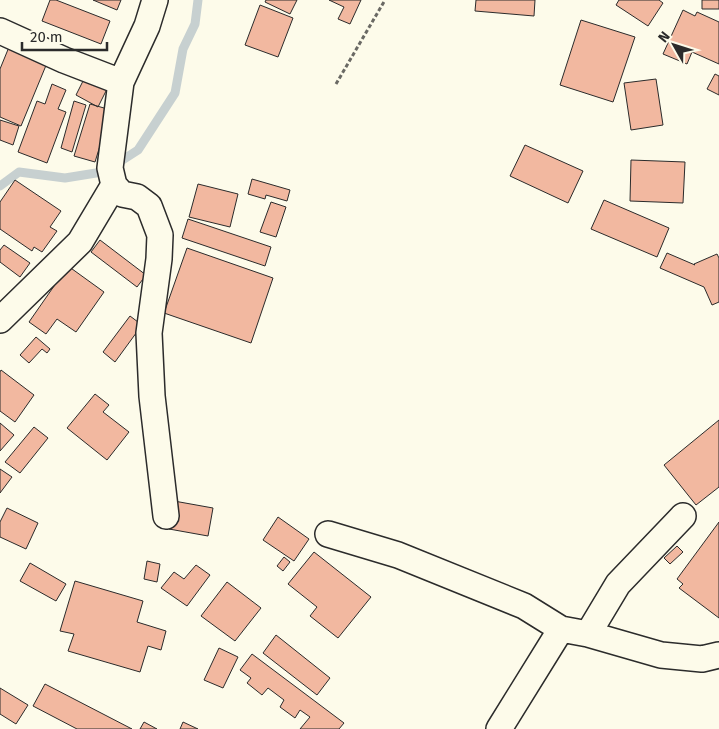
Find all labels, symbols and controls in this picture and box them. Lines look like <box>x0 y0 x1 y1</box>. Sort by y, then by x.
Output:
scale bar <box>22 20 108 52</box>
north arrow <box>649 20 699 70</box>
text: 20 m <box>30 28 63 46</box>
text: N <box>655 28 674 46</box>

